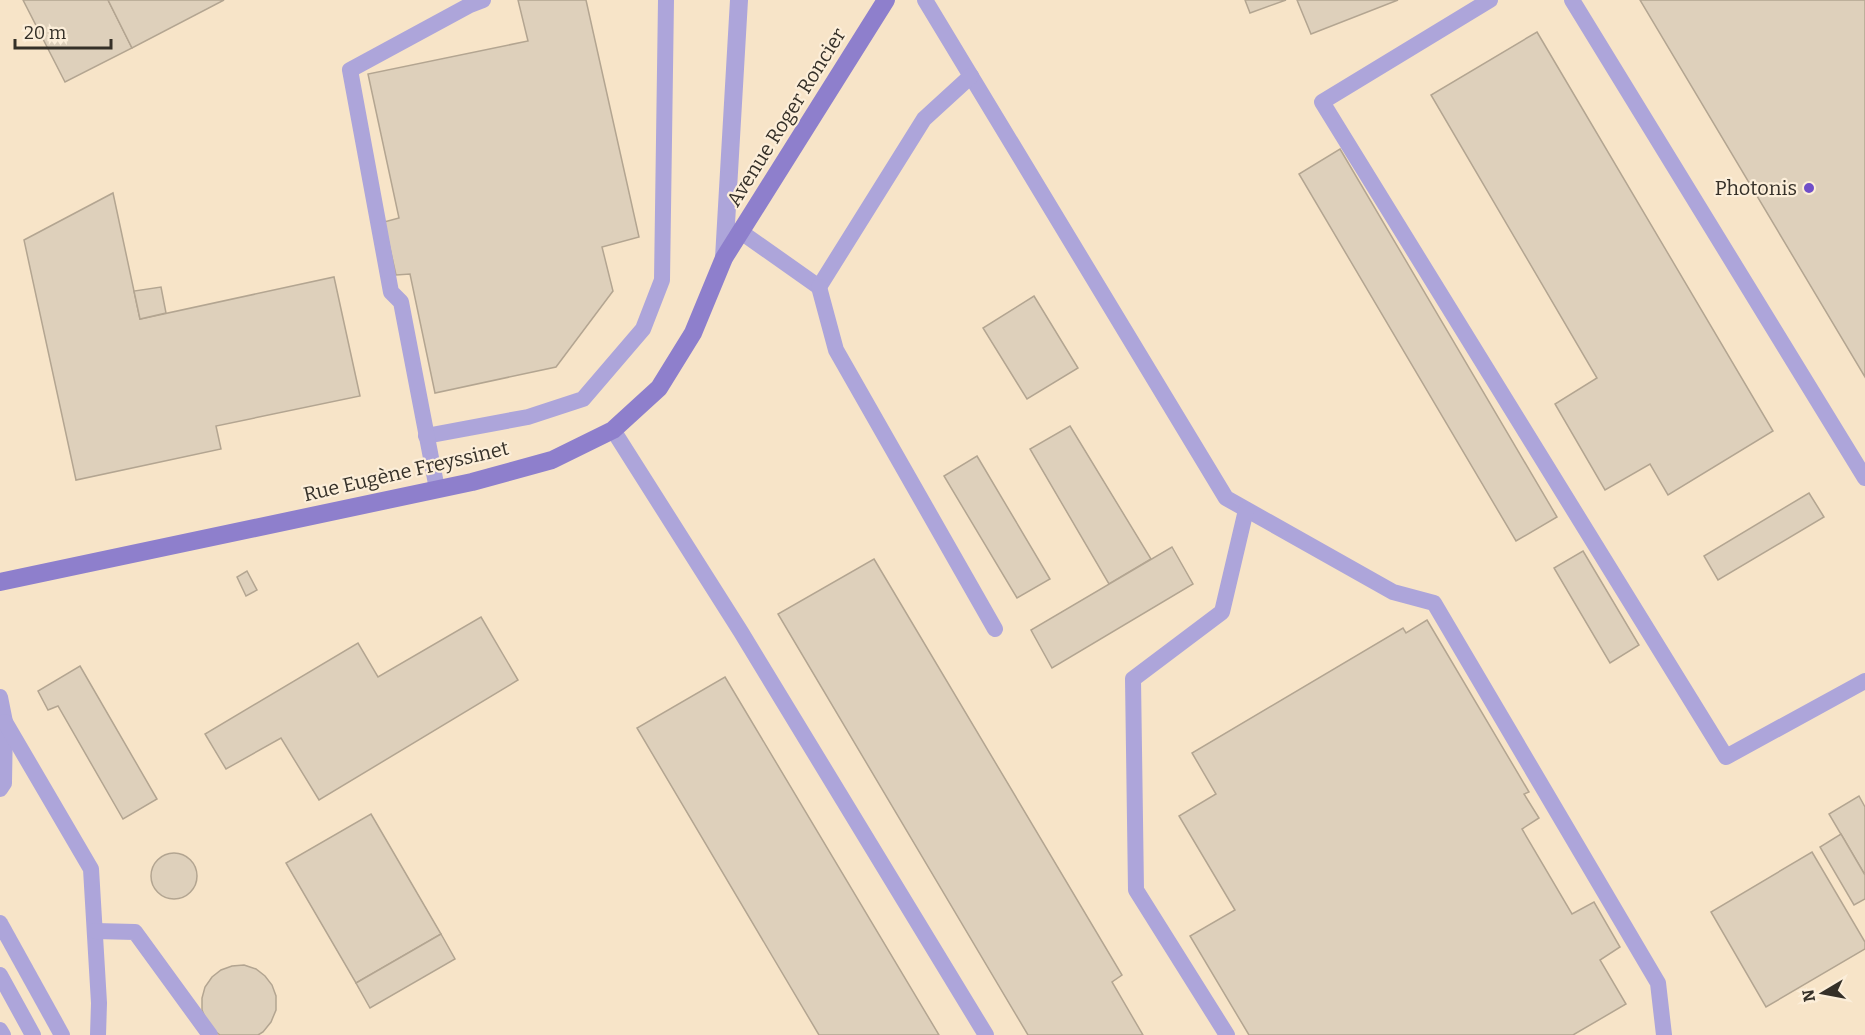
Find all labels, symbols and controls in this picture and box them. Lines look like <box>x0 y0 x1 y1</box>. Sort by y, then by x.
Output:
scale bar <box>15 12 111 50</box>
text: 20 m <box>24 22 66 44</box>
street label: Avenue Roger Roncier <box>721 23 851 211</box>
place label: Photonis <box>1715 176 1797 200</box>
marker: Photonis <box>1802 181 1816 195</box>
street label: Rue Eugène Freyssinet <box>301 436 511 506</box>
north arrow <box>1793 963 1853 1023</box>
text: N <box>1798 988 1819 1003</box>

